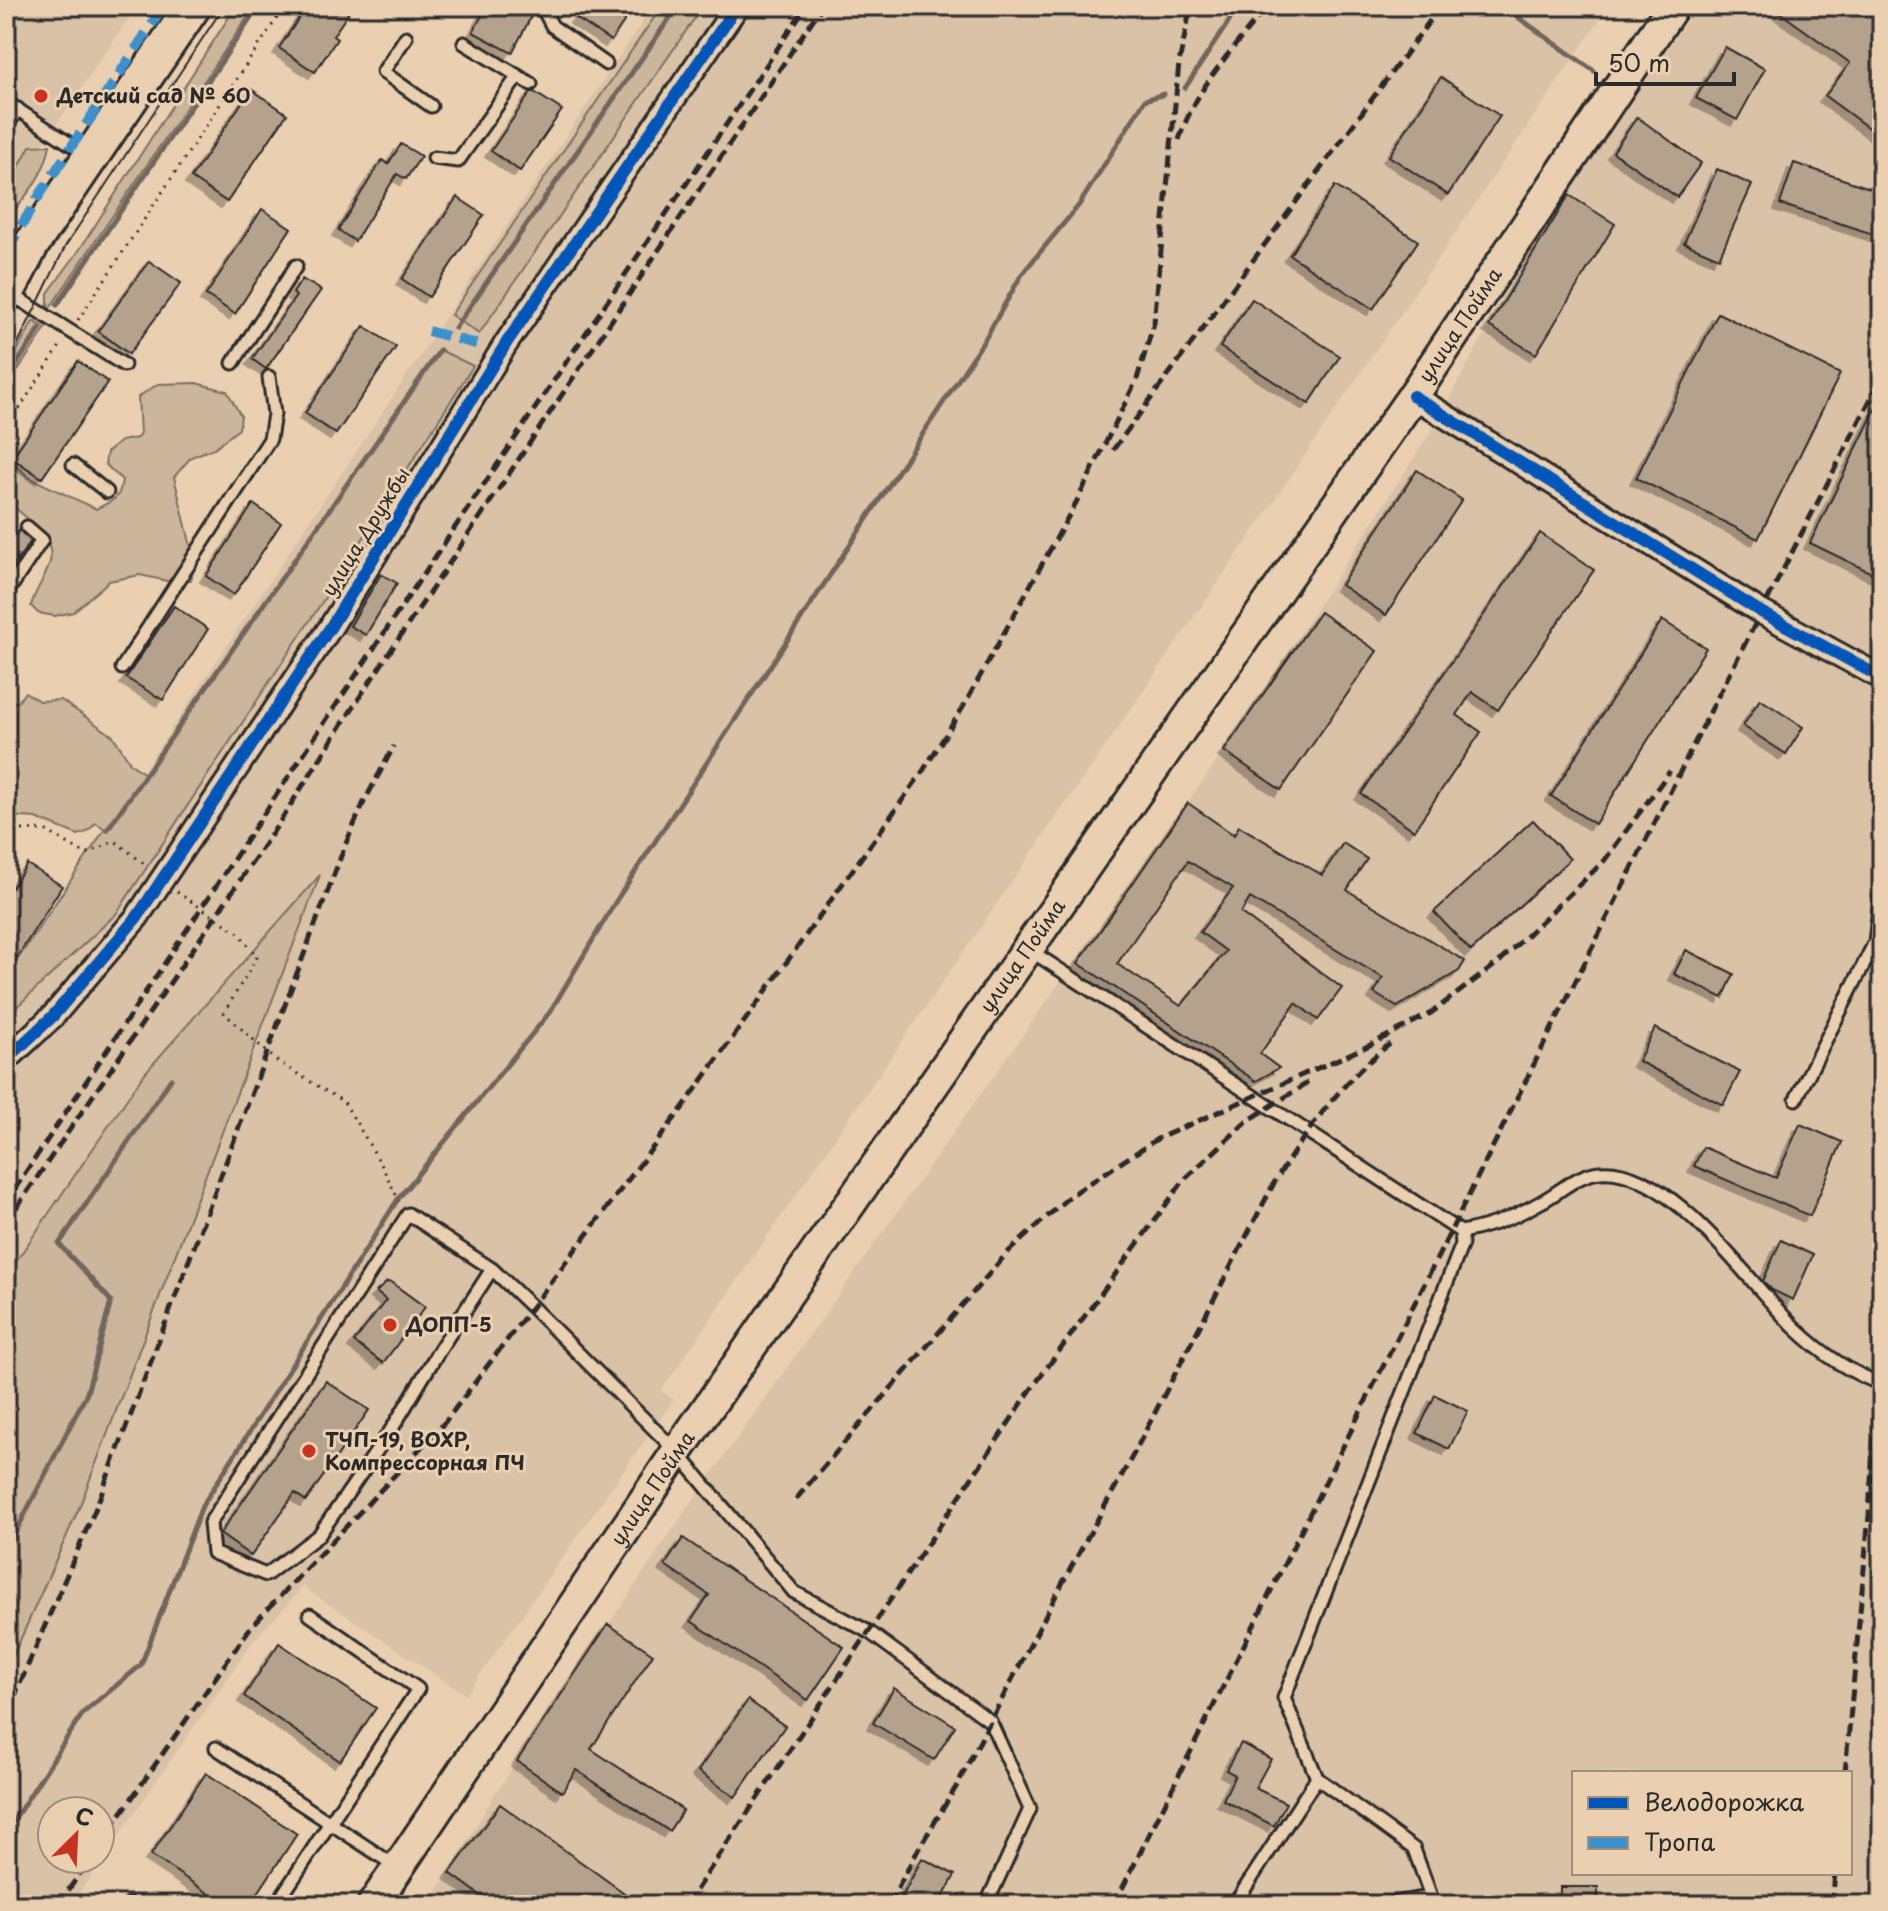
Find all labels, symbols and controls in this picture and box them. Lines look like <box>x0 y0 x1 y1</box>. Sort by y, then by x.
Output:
scale bar <box>1596 36 1734 86</box>
text: 50 m <box>1608 44 1670 80</box>
place label: Детский сад № 60 <box>56 80 250 110</box>
marker: Детский сад № 60 <box>32 87 50 105</box>
street label: улица Пойма <box>1410 260 1509 388</box>
street label: улица Дружбы <box>313 461 417 602</box>
street label: улица Пойма <box>972 892 1072 1019</box>
place label: ДОПП-5 <box>405 1309 492 1339</box>
marker: ДОПП-5 <box>381 1316 399 1334</box>
place label: ТЧП-19, ВОХР, Компрессорная ПЧ <box>325 1424 525 1477</box>
street label: улица Пойма <box>602 1424 702 1551</box>
marker: ТЧП-19, ВОХР, Компрессорная ПЧ <box>300 1442 318 1460</box>
legend <box>1572 1771 1852 1875</box>
text: Велодорожка <box>1644 1783 1804 1819</box>
north arrow <box>36 1795 116 1875</box>
text: С <box>70 1797 99 1834</box>
text: Тропа <box>1644 1823 1715 1859</box>

